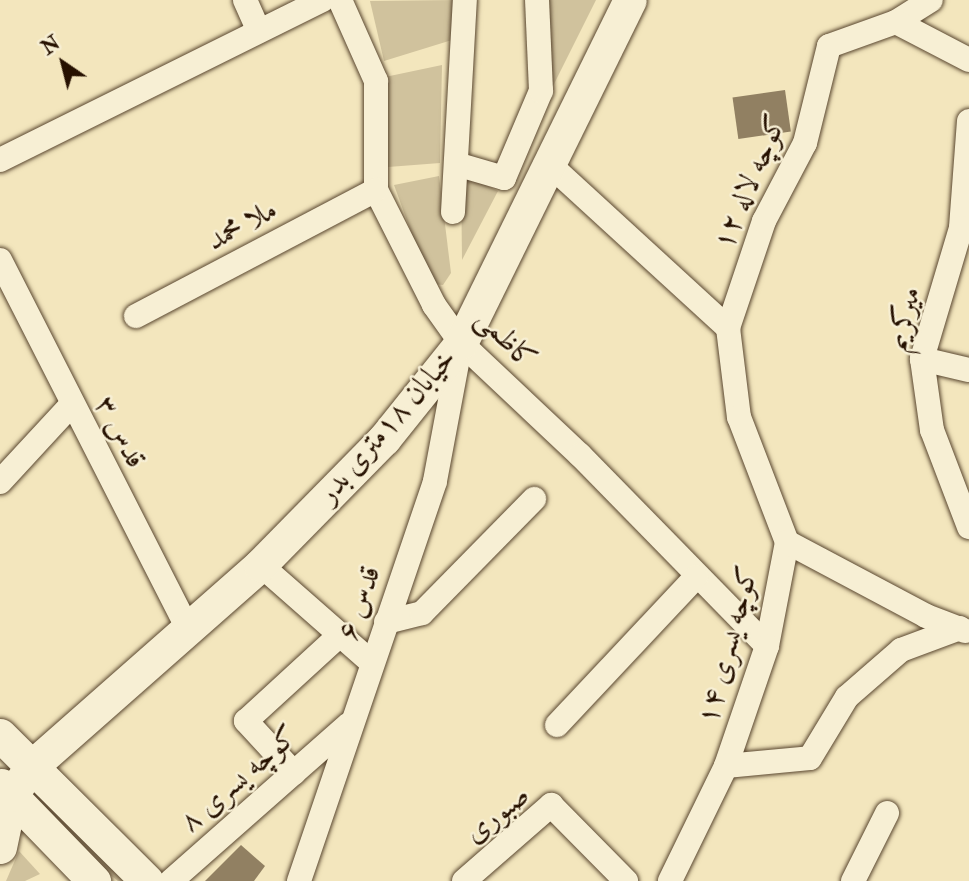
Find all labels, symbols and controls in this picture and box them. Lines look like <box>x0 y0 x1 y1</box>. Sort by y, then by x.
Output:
north arrow <box>28 28 98 98</box>
text: N <box>37 31 65 61</box>
street label: کوچه لاله ۱۲ <box>705 109 795 255</box>
street label: ملا محمد <box>201 192 283 258</box>
street label: میرکریم <box>879 283 929 355</box>
street label: کاظمی <box>468 301 544 377</box>
street label: خیابان ۱۸متری بدر <box>310 341 464 511</box>
street label: قدس ۳ <box>86 390 154 474</box>
street label: قدس ۶ <box>329 561 389 645</box>
street label: کوچه یسری ۱۴ <box>690 562 766 728</box>
street label: کوچه یسری ۸ <box>173 718 305 840</box>
street label: صبوری <box>457 777 537 851</box>

